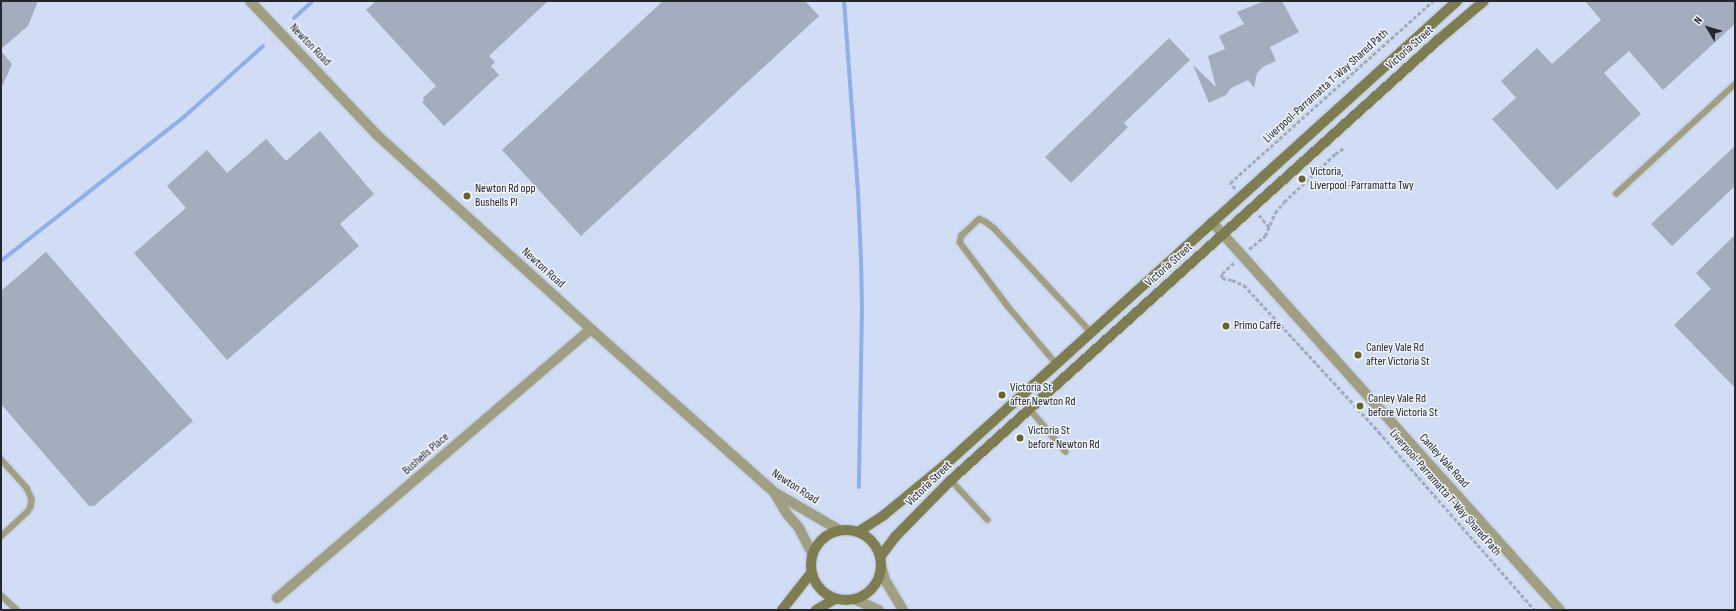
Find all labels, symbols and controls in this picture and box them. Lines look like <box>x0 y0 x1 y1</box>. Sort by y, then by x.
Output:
north arrow <box>1688 8 1728 48</box>
text: N <box>1691 14 1705 27</box>
street label: Newton Road <box>286 21 334 69</box>
street label: Victoria Street <box>1383 23 1437 73</box>
street label: Liverpool-Parramatta T-Way Shared Path <box>1261 26 1391 146</box>
place label: Victoria, Liverpool-Parramatta Twy <box>1310 165 1414 193</box>
marker: Victoria, Liverpool-Parramatta Twy <box>1297 174 1307 184</box>
place label: Newton Rd opp Bushells Pl <box>475 182 535 210</box>
marker: Newton Rd opp Bushells Pl <box>462 191 472 201</box>
street label: Victoria Street <box>1142 240 1196 290</box>
street label: Newton Road <box>518 245 568 291</box>
place label: Primo Caffe <box>1234 319 1281 333</box>
marker: Primo Caffe <box>1221 321 1231 331</box>
place label: Canley Vale Rd after Victoria St <box>1366 341 1430 369</box>
marker: Canley Vale Rd after Victoria St <box>1353 350 1363 360</box>
place label: Victoria St after Newton Rd <box>1010 381 1075 409</box>
marker: Victoria St after Newton Rd <box>997 390 1007 400</box>
place label: Canley Vale Rd before Victoria St <box>1368 392 1438 420</box>
marker: Canley Vale Rd before Victoria St <box>1355 401 1365 411</box>
place label: Victoria St before Newton Rd <box>1028 424 1100 452</box>
street label: Liverpool-Parramatta T-Way Shared Path <box>1386 427 1504 559</box>
street label: Bushells Place <box>400 430 452 478</box>
street label: Canley Vale Road <box>1416 431 1472 491</box>
marker: Victoria St before Newton Rd <box>1015 433 1025 443</box>
street label: Victoria Street <box>903 459 955 509</box>
street label: Newton Road <box>769 466 821 508</box>

